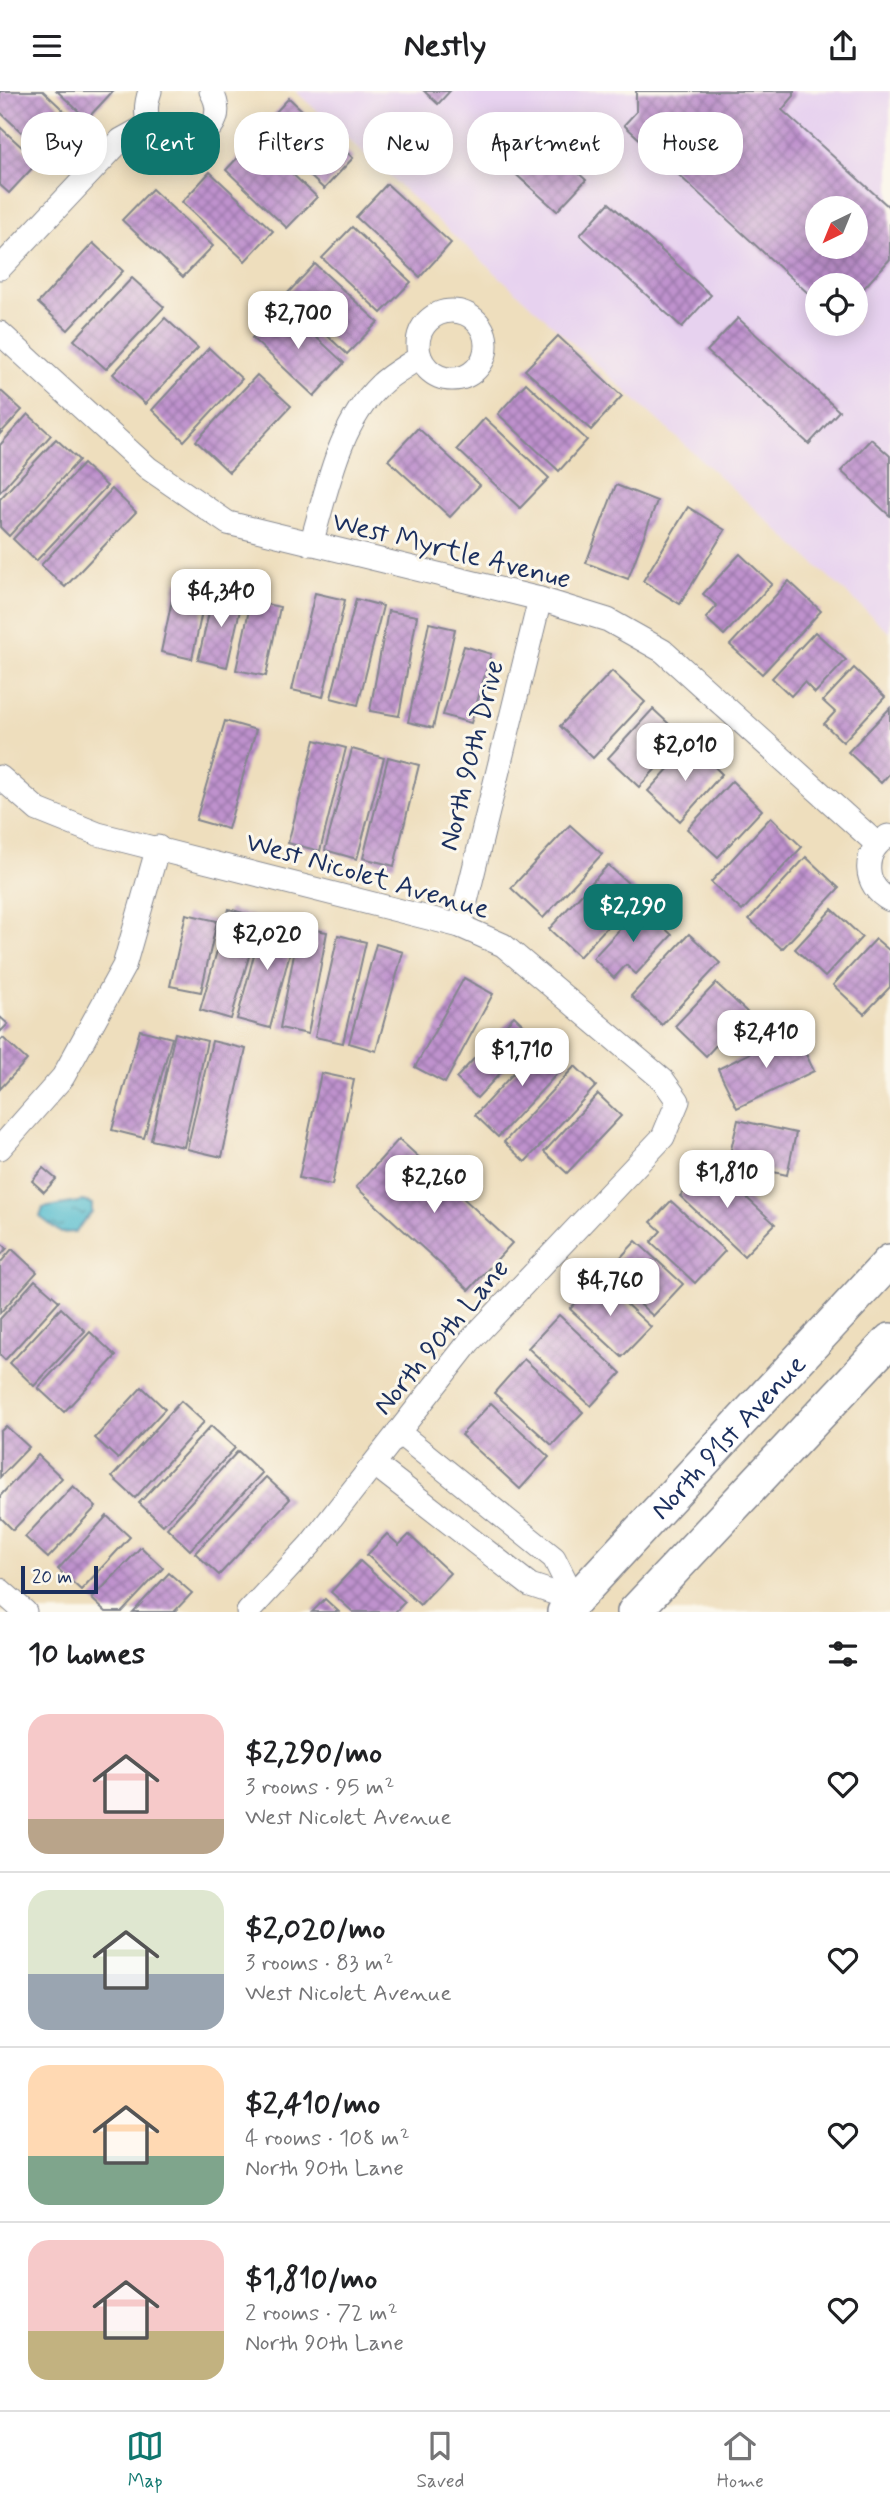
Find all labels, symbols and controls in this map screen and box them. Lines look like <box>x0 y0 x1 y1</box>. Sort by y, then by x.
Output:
text: Nestly <box>404 25 486 67</box>
icon: menu <box>28 27 66 65</box>
icon: share <box>824 27 862 65</box>
chip: Buy <box>21 112 107 175</box>
chip: Rent <box>121 112 220 175</box>
chip: Filters <box>234 112 349 175</box>
chip: New <box>363 112 453 175</box>
chip: Apartment <box>467 112 624 175</box>
chip: House <box>638 112 743 175</box>
north arrow <box>805 196 868 259</box>
map controls <box>805 196 868 336</box>
button: locate <box>805 273 868 336</box>
pin: $2,700 <box>241 292 355 351</box>
text: $2,700 <box>264 299 332 329</box>
street label: West Myrtle Avenue <box>328 504 575 599</box>
pin: $4,340 <box>164 569 278 629</box>
text: $4,340 <box>187 577 255 607</box>
street label: North 90th Drive <box>431 657 514 855</box>
pin: $2,010 <box>628 723 742 783</box>
text: $2,010 <box>653 731 717 761</box>
street label: West Nicolet Avenue <box>241 824 493 929</box>
pin: $2,290 <box>576 885 690 944</box>
text: $2,290 <box>600 892 666 922</box>
pin: $2,020 <box>210 913 324 972</box>
text: $2,020 <box>232 920 302 950</box>
pin: $2,410 <box>709 1011 823 1070</box>
text: $2,410 <box>733 1018 799 1048</box>
pin: $1,710 <box>465 1028 579 1088</box>
text: $1,710 <box>491 1036 553 1066</box>
pin: $1,810 <box>670 1151 784 1210</box>
pin: $2,260 <box>377 1155 491 1215</box>
text: $1,810 <box>695 1158 759 1188</box>
text: $2,260 <box>401 1163 467 1193</box>
street label: North 90th Lane <box>366 1252 518 1424</box>
pin: $4,760 <box>553 1259 667 1318</box>
text: $4,760 <box>576 1266 644 1296</box>
street label: North 91st Avenue <box>643 1347 815 1528</box>
scale bar <box>21 1563 98 1595</box>
text: 20 m <box>32 1565 72 1590</box>
text: 10 homes <box>28 1635 145 1674</box>
icon: filters <box>824 1635 862 1673</box>
text: $2,290/mo <box>245 1734 382 1773</box>
icon: home <box>84 1742 168 1826</box>
icon: heart <box>824 1765 862 1803</box>
text: 3 rooms · 95 m² <box>245 1773 394 1803</box>
text: West Nicolet Avenue <box>245 1803 452 1833</box>
text: $2,020/mo <box>245 1910 385 1949</box>
icon: home <box>84 1918 168 2002</box>
icon: heart <box>824 1941 862 1979</box>
text: 3 rooms · 83 m² <box>245 1949 393 1979</box>
text: West Nicolet Avenue <box>245 1979 452 2009</box>
text: $2,410/mo <box>245 2085 380 2124</box>
icon: home <box>84 2093 168 2177</box>
icon: heart <box>824 2116 862 2154</box>
text: 4 rooms · 108 m² <box>245 2124 410 2154</box>
text: North 90th Lane <box>245 2154 404 2184</box>
text: $1,810/mo <box>245 2260 377 2299</box>
icon: home <box>84 2268 168 2352</box>
icon: heart <box>824 2291 862 2329</box>
text: 2 rooms · 72 m² <box>245 2299 398 2329</box>
text: North 90th Lane <box>245 2329 404 2359</box>
tab: Map <box>126 2427 164 2494</box>
tab: Saved <box>416 2427 464 2494</box>
tab: Home <box>717 2427 764 2494</box>

